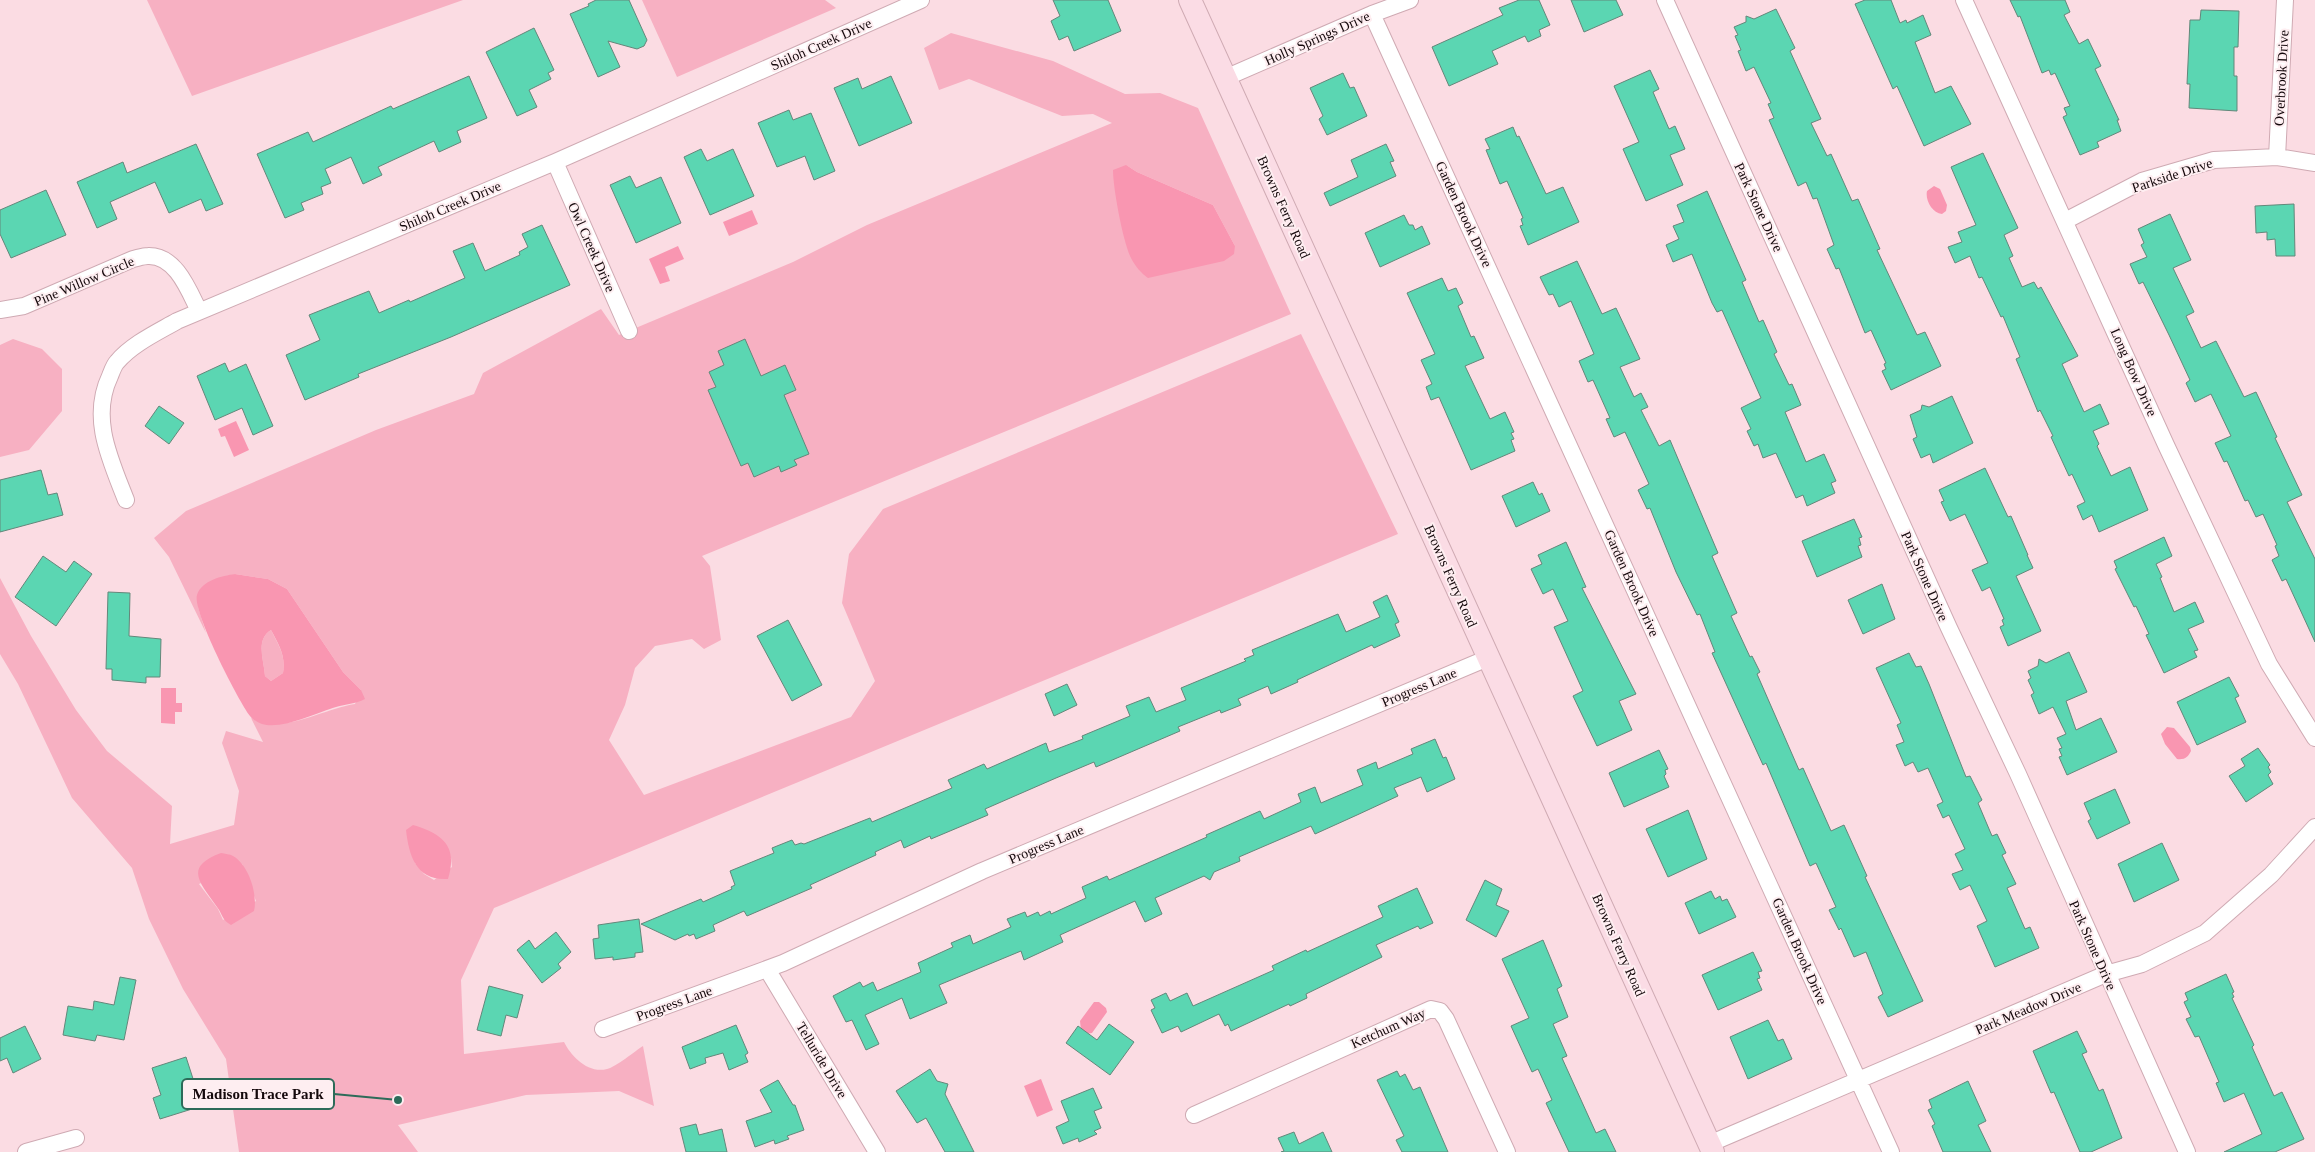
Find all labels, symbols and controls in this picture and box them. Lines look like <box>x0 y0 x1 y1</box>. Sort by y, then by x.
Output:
street label: Holly Springs Drive <box>1262 9 1372 68</box>
street label: Shiloh Creek Drive <box>768 15 874 73</box>
street label: Overbrook Drive <box>2271 30 2292 126</box>
street label: Browns Ferry Road <box>1254 154 1313 261</box>
street label: Parkside Drive <box>2130 155 2214 196</box>
street label: Garden Brook Drive <box>1432 159 1495 270</box>
street label: Park Stone Drive <box>1731 160 1786 254</box>
street label: Shiloh Creek Drive <box>397 178 503 235</box>
street label: Owl Creek Drive <box>565 200 618 294</box>
street label: Pine Willow Circle <box>32 254 137 309</box>
street label: Long Bow Drive <box>2107 326 2160 419</box>
street label: Browns Ferry Road <box>1421 523 1480 630</box>
street label: Garden Brook Drive <box>1601 528 1662 639</box>
street label: Park Stone Drive <box>1898 529 1951 623</box>
street label: Progress Lane <box>1380 665 1459 710</box>
street label: Progress Lane <box>1007 822 1086 867</box>
street label: Browns Ferry Road <box>1589 892 1648 999</box>
street label: Garden Brook Drive <box>1769 896 1830 1007</box>
street label: Park Stone Drive <box>2066 898 2119 992</box>
street label: Park Meadow Drive <box>1973 979 2083 1038</box>
street label: Progress Lane <box>634 983 714 1024</box>
street label: Ketchum Way <box>1349 1005 1428 1052</box>
street label: Telluride Drive <box>793 1020 850 1101</box>
callout: Madison Trace Park <box>182 1079 334 1109</box>
text: Madison Trace Park <box>192 1086 324 1102</box>

